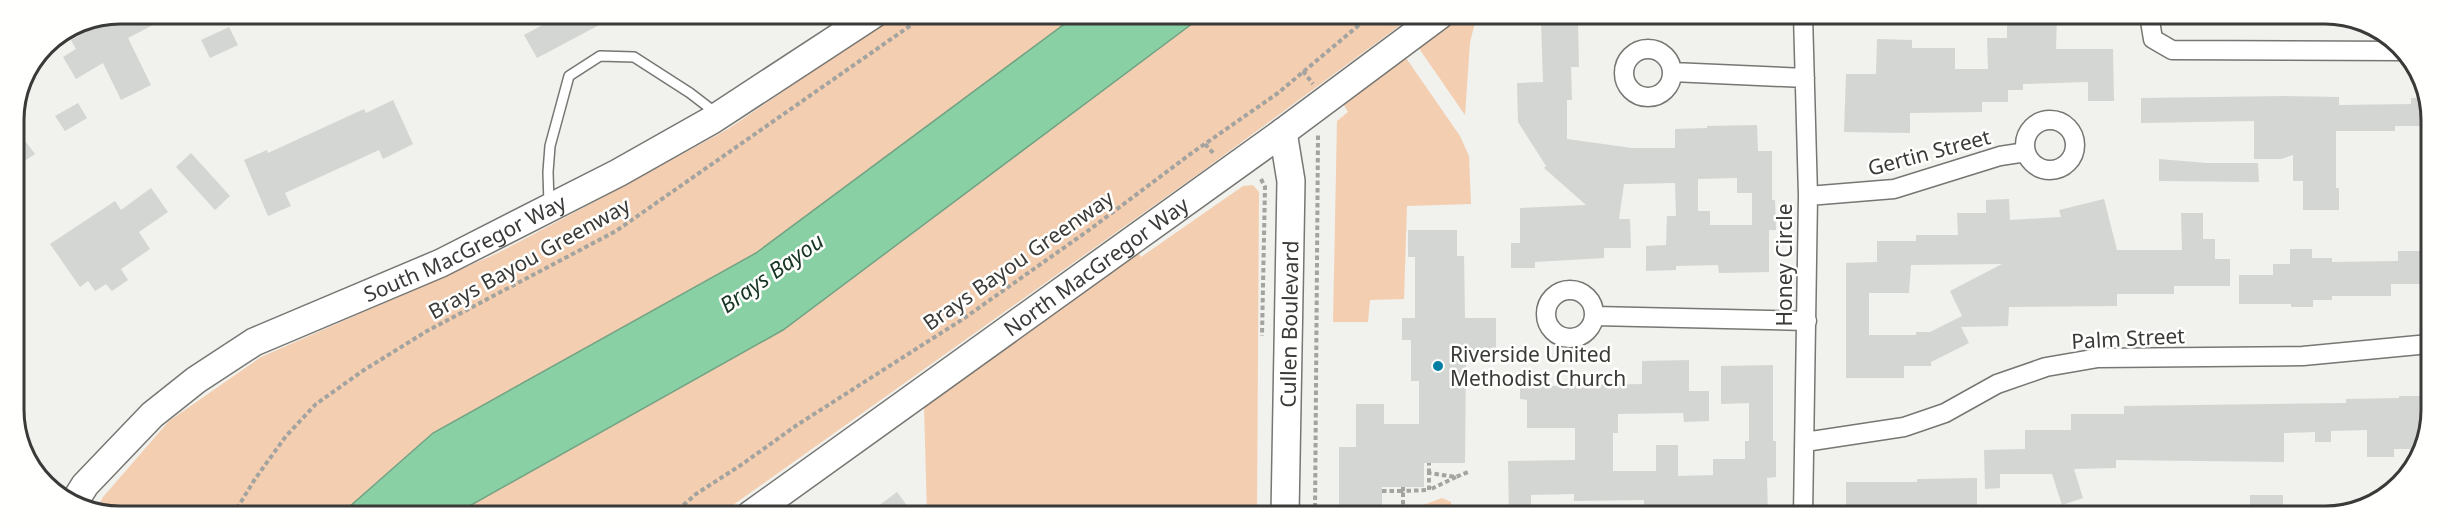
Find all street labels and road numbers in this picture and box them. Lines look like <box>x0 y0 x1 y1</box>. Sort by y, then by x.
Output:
street label: Gertin Street <box>1865 122 1994 182</box>
street label: Brays Bayou Greenway <box>917 183 1119 336</box>
street label: South MacGregor Way <box>359 188 571 308</box>
street label: North MacGregor Way <box>998 190 1194 342</box>
street label: Brays Bayou Greenway <box>423 191 635 325</box>
street label: Honey Circle <box>1770 203 1798 327</box>
street label: Cullen Boulevard <box>1274 240 1304 408</box>
street label: Palm Street <box>2071 321 2186 355</box>

